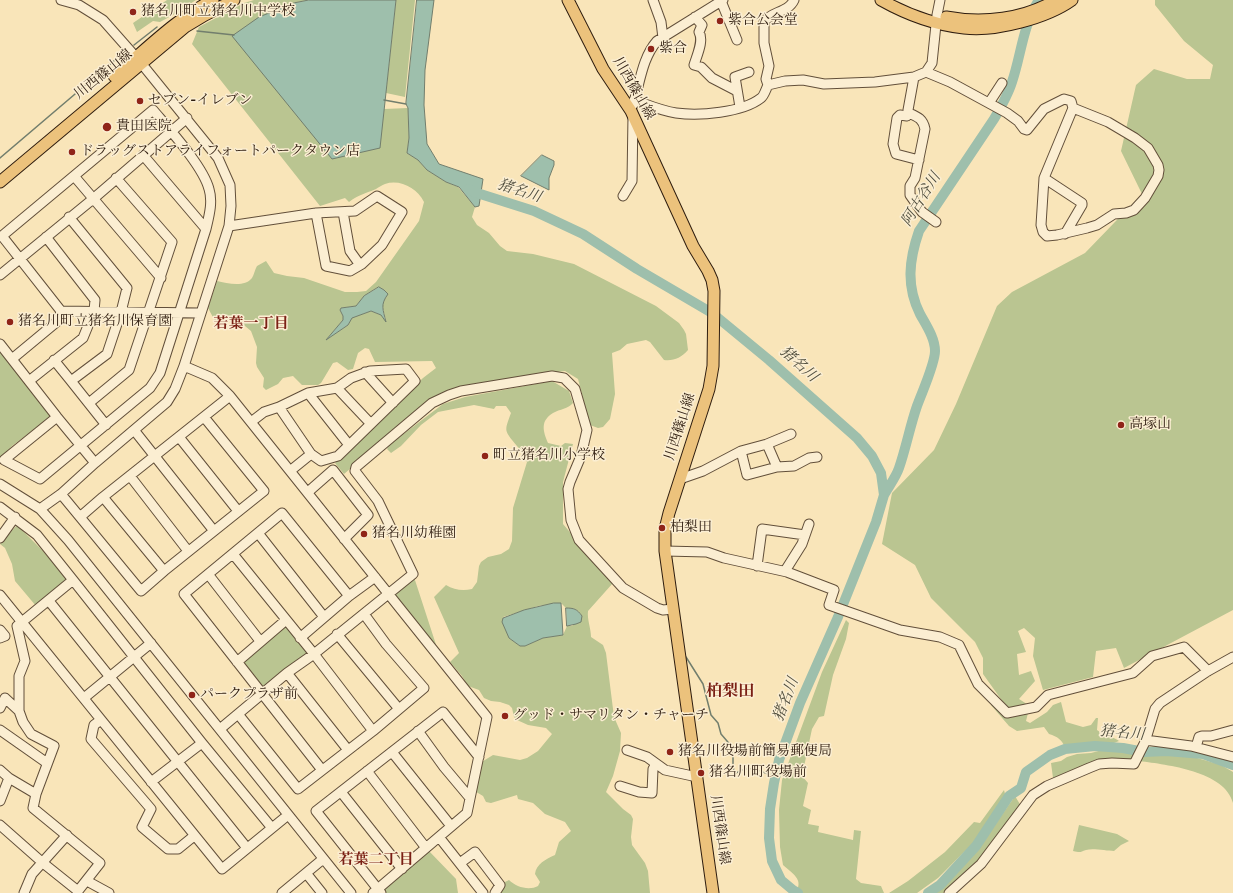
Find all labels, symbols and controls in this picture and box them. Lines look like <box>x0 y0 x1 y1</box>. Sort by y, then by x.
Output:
place label: 猪名川町立猪名川中学校 <box>141 4 295 20</box>
marker: 猪名川町立猪名川中学校 <box>128 7 138 17</box>
place label: 紫合公会堂 <box>728 13 798 29</box>
marker: 紫合公会堂 <box>715 16 725 26</box>
place label: 紫合 <box>659 41 687 57</box>
marker: 紫合 <box>646 44 656 54</box>
street label: 川西篠山線 <box>72 46 136 104</box>
street label: 川西篠山線 <box>608 54 658 124</box>
place label: セブン-イレブン <box>148 93 253 109</box>
marker: セブン-イレブン <box>135 96 145 106</box>
place label: 貴田医院 <box>116 119 172 135</box>
marker: 貴田医院 <box>101 121 113 133</box>
place label: ドラッグストアライフォートパークタウン店 <box>80 144 360 160</box>
marker: ドラッグストアライフォートパークタウン店 <box>67 147 77 157</box>
water label: 阿古谷川 <box>898 170 946 230</box>
water label: 猪名川 <box>495 176 543 208</box>
place label: 猪名川町立猪名川保育園 <box>18 314 172 330</box>
district label: 若葉一丁目 <box>214 316 288 334</box>
marker: 猪名川町立猪名川保育園 <box>5 317 15 327</box>
water label: 猪名川 <box>775 343 821 387</box>
street label: 川西篠山線 <box>662 391 700 463</box>
place label: 高塚山 <box>1129 417 1171 433</box>
marker: 高塚山 <box>1116 420 1126 430</box>
place label: 町立猪名川小学校 <box>493 448 605 464</box>
marker: 町立猪名川小学校 <box>480 451 490 461</box>
place label: 柏梨田 <box>670 520 712 536</box>
marker: 柏梨田 <box>657 523 667 533</box>
place label: 猪名川幼稚園 <box>372 526 456 542</box>
marker: 猪名川幼稚園 <box>359 529 369 539</box>
water label: 猪名川 <box>771 676 803 724</box>
district label: 柏梨田 <box>706 683 754 703</box>
place label: パークプラザ前 <box>200 687 298 703</box>
marker: パークプラザ前 <box>187 690 197 700</box>
place label: グッド・サマリタン・チャーチ <box>513 708 709 724</box>
marker: グッド・サマリタン・チャーチ <box>500 711 510 721</box>
water label: 猪名川 <box>1099 723 1145 745</box>
place label: 猪名川役場前簡易郵便局 <box>678 744 832 760</box>
marker: 猪名川役場前簡易郵便局 <box>665 747 675 757</box>
place label: 猪名川町役場前 <box>709 765 807 781</box>
marker: 猪名川町役場前 <box>696 768 706 778</box>
street label: 川西篠山線 <box>706 794 732 866</box>
district label: 若葉二丁目 <box>339 852 413 870</box>

